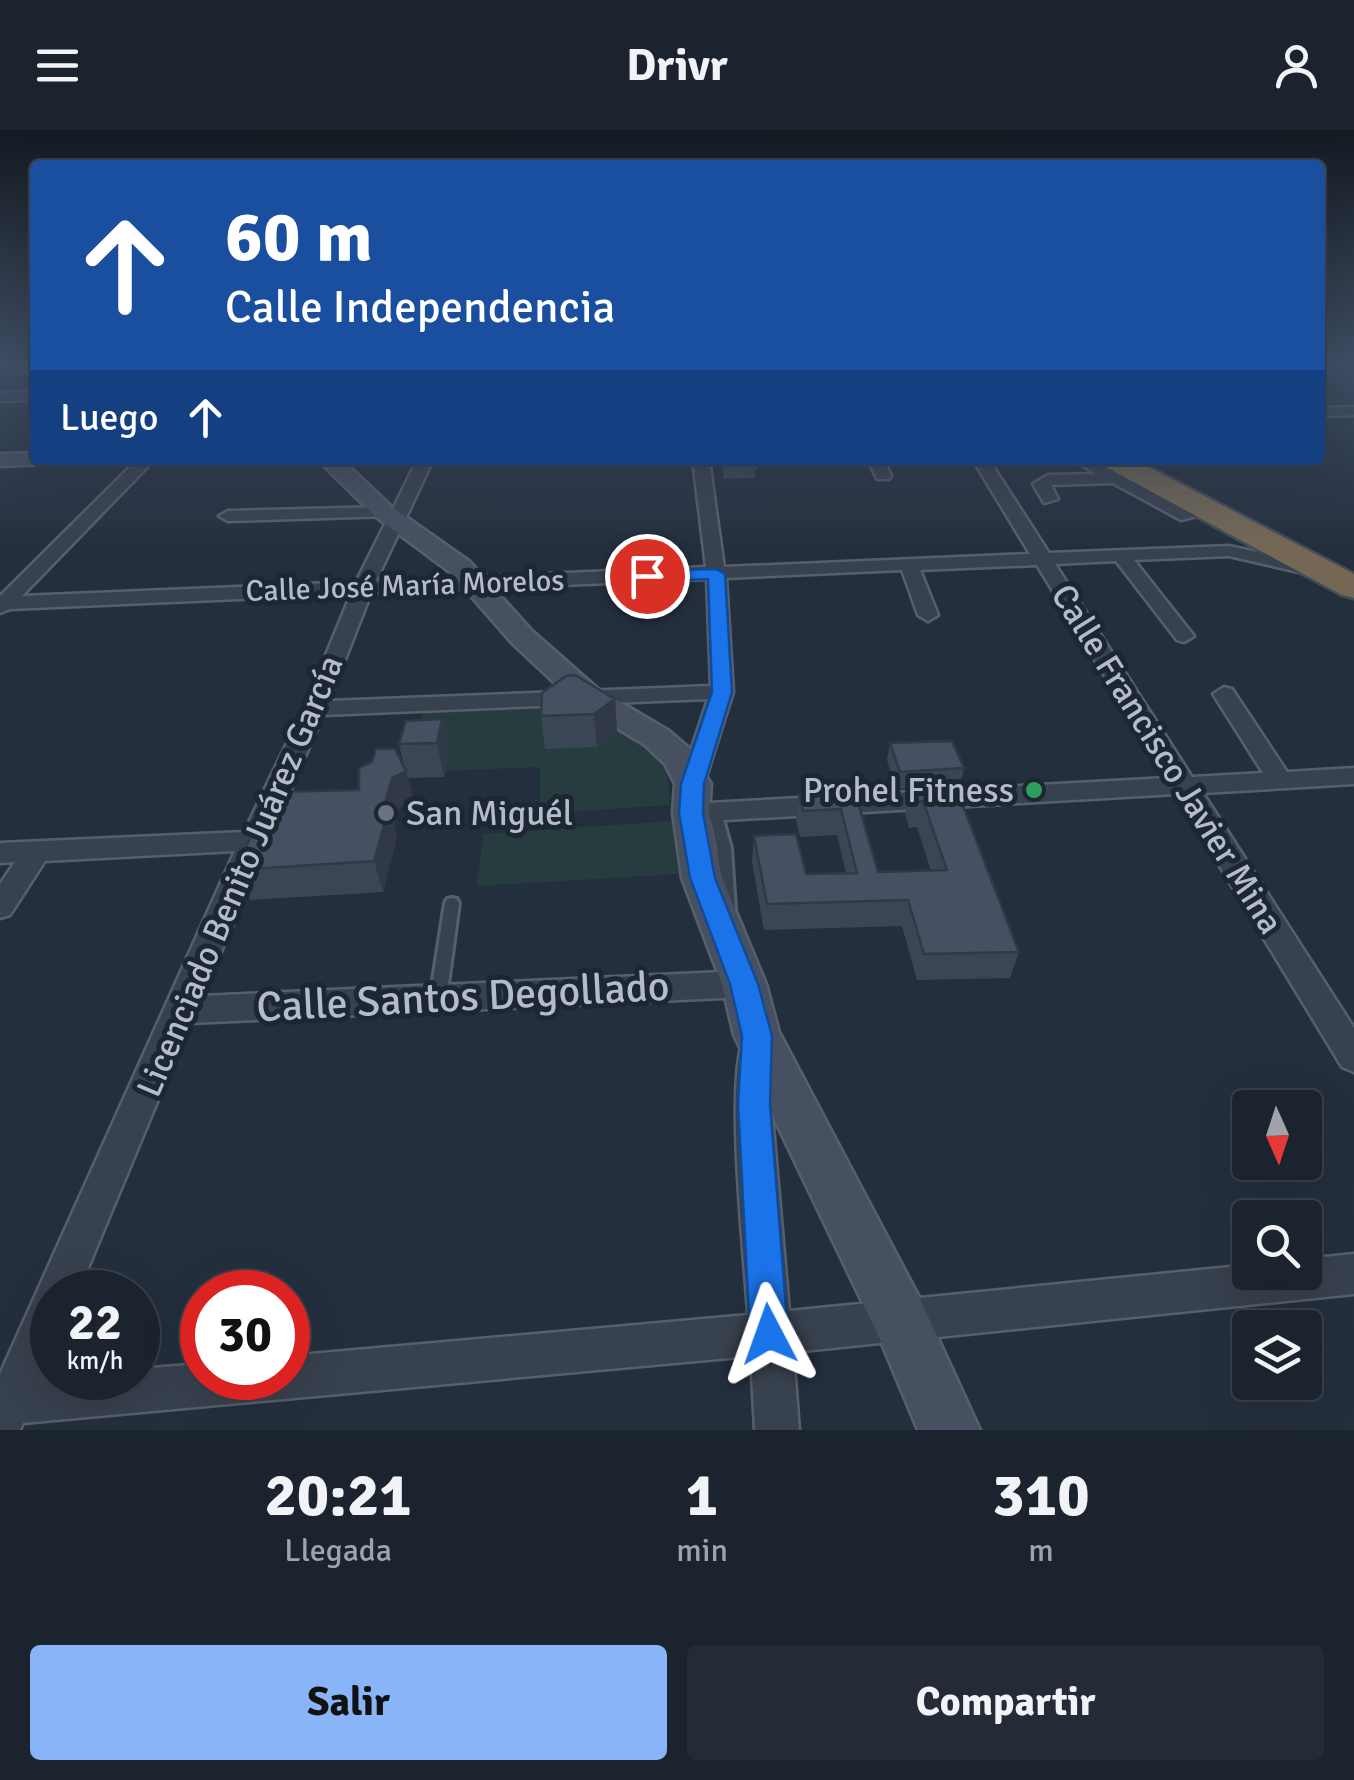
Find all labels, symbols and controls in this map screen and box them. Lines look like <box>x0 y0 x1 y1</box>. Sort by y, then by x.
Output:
icon: menu <box>30 38 85 93</box>
text: Drivr <box>626 38 728 93</box>
icon: person <box>1269 38 1324 93</box>
text: 60 m <box>225 194 373 280</box>
icon: ahead <box>60 200 190 330</box>
text: Calle Independencia <box>225 280 615 335</box>
icon: ahead <box>178 390 233 445</box>
text: Luego <box>60 394 158 441</box>
pin <box>605 534 690 619</box>
icon: arrive <box>620 549 675 604</box>
street label: Calle José María Morelos <box>245 562 565 610</box>
street label: Calle Francisco Javier Mina <box>1042 576 1292 942</box>
street label: Licenciado Benito Juárez García <box>127 649 353 1103</box>
place label: Prohel Fitness <box>803 769 1014 812</box>
marker: Prohel Fitness <box>1023 779 1045 801</box>
place label: San Miguél <box>406 792 573 835</box>
marker: San Miguél <box>375 802 397 824</box>
street label: Calle Santos Degollado <box>255 961 671 1033</box>
north arrow <box>1232 1090 1322 1180</box>
map controls <box>1232 1090 1322 1400</box>
button: search <box>1232 1200 1322 1290</box>
speed limit sign: 30 <box>180 1270 310 1400</box>
position arrow <box>717 1282 821 1386</box>
text: 22 <box>68 1292 122 1354</box>
button: layers <box>1232 1310 1322 1400</box>
text: km/h <box>67 1345 123 1376</box>
text: 20:21 <box>264 1459 412 1533</box>
text: 1 <box>686 1459 718 1533</box>
text: 310 <box>992 1459 1090 1533</box>
text: Llegada <box>284 1531 392 1570</box>
text: min <box>676 1531 728 1570</box>
text: m <box>1028 1531 1054 1570</box>
button: Salir <box>30 1645 667 1760</box>
button: Compartir <box>687 1645 1324 1760</box>

